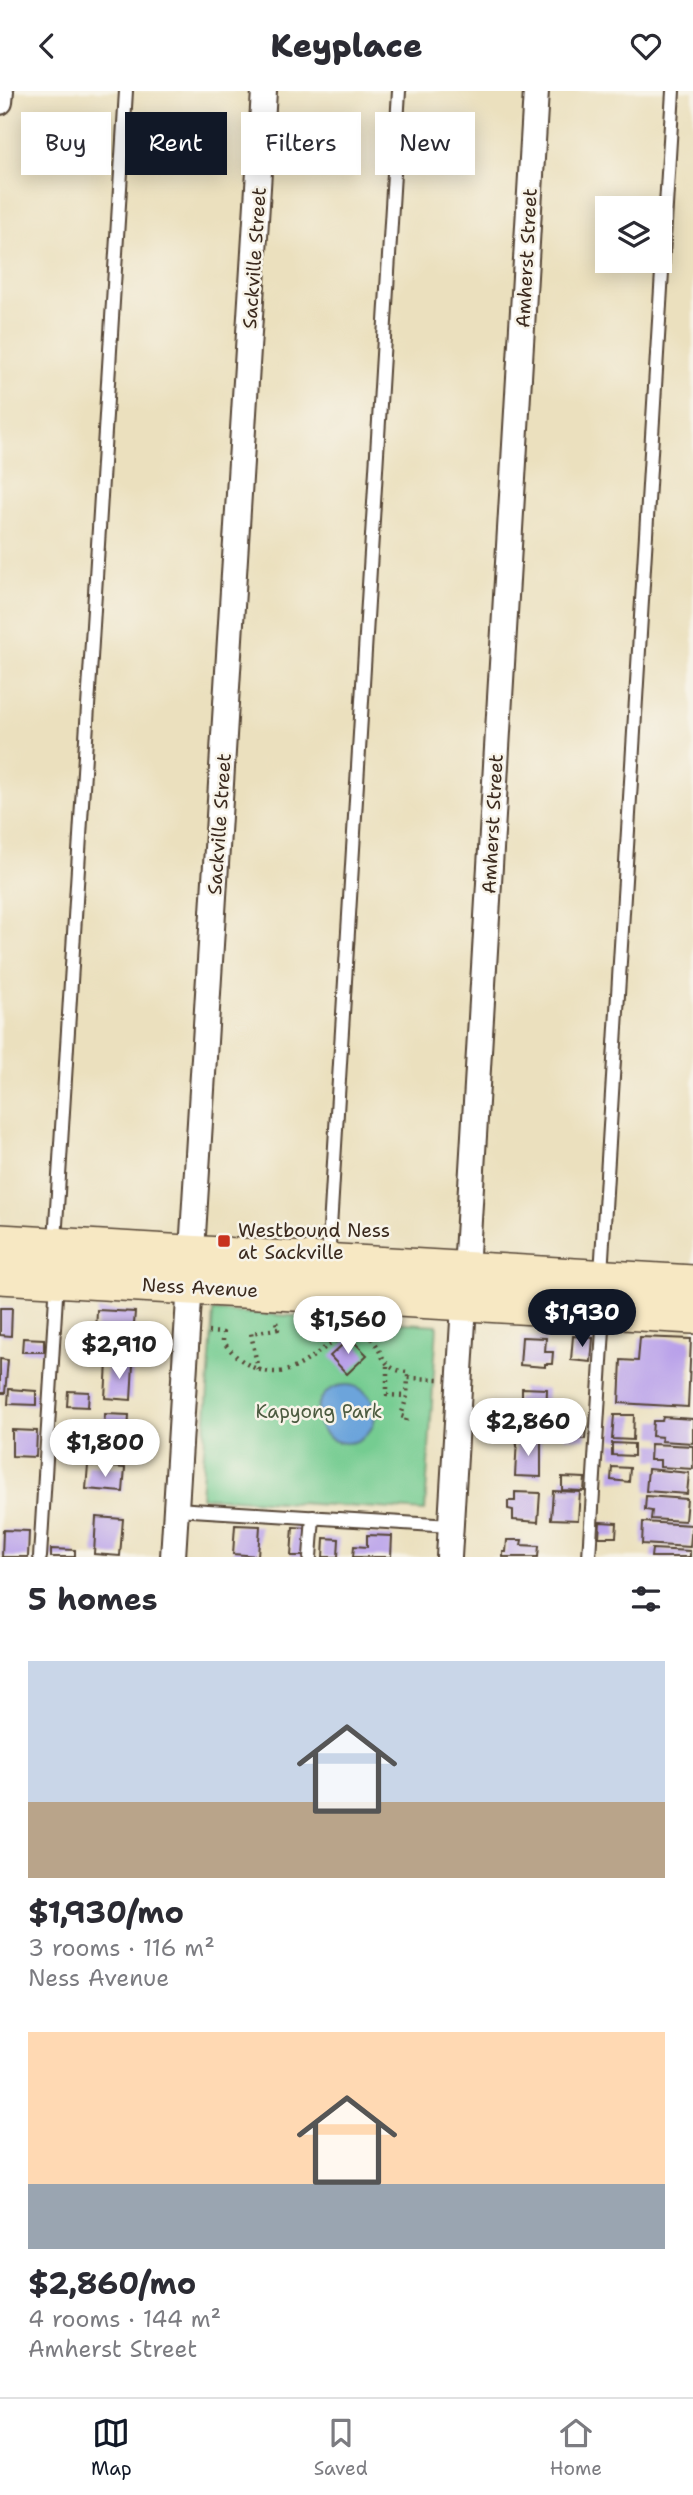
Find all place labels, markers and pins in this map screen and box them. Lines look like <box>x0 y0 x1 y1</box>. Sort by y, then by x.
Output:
place label: Westbound Ness at Sackville <box>238 1218 390 1265</box>
marker: Westbound Ness at Sackville <box>216 1233 232 1249</box>
pin: $1,930 <box>525 1289 639 1349</box>
pin: $1,560 <box>291 1297 405 1356</box>
pin: $2,910 <box>62 1321 176 1381</box>
pin: $2,860 <box>471 1399 585 1458</box>
pin: $1,800 <box>48 1419 162 1479</box>

